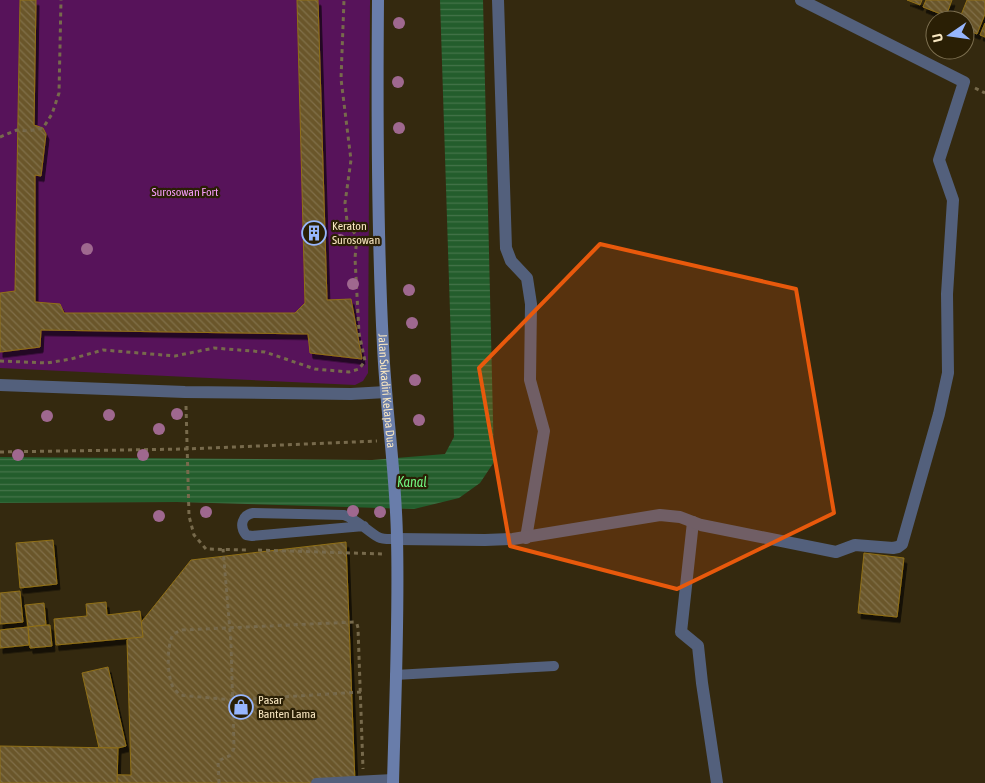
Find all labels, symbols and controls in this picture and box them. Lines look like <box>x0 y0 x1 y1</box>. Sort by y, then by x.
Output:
north arrow <box>925 10 975 60</box>
text: U <box>929 32 946 44</box>
park label: Surosowan Fort <box>152 185 219 199</box>
place label: Keraton Surosowan <box>332 219 380 247</box>
building icon: Keraton Surosowan <box>301 220 327 246</box>
street label: Jalan Sukadiri Kelapa Dua <box>375 333 398 449</box>
water label: Kanal <box>397 474 427 490</box>
place label: Pasar Banten Lama <box>258 693 316 721</box>
shop icon: Pasar Banten Lama <box>228 694 254 720</box>

